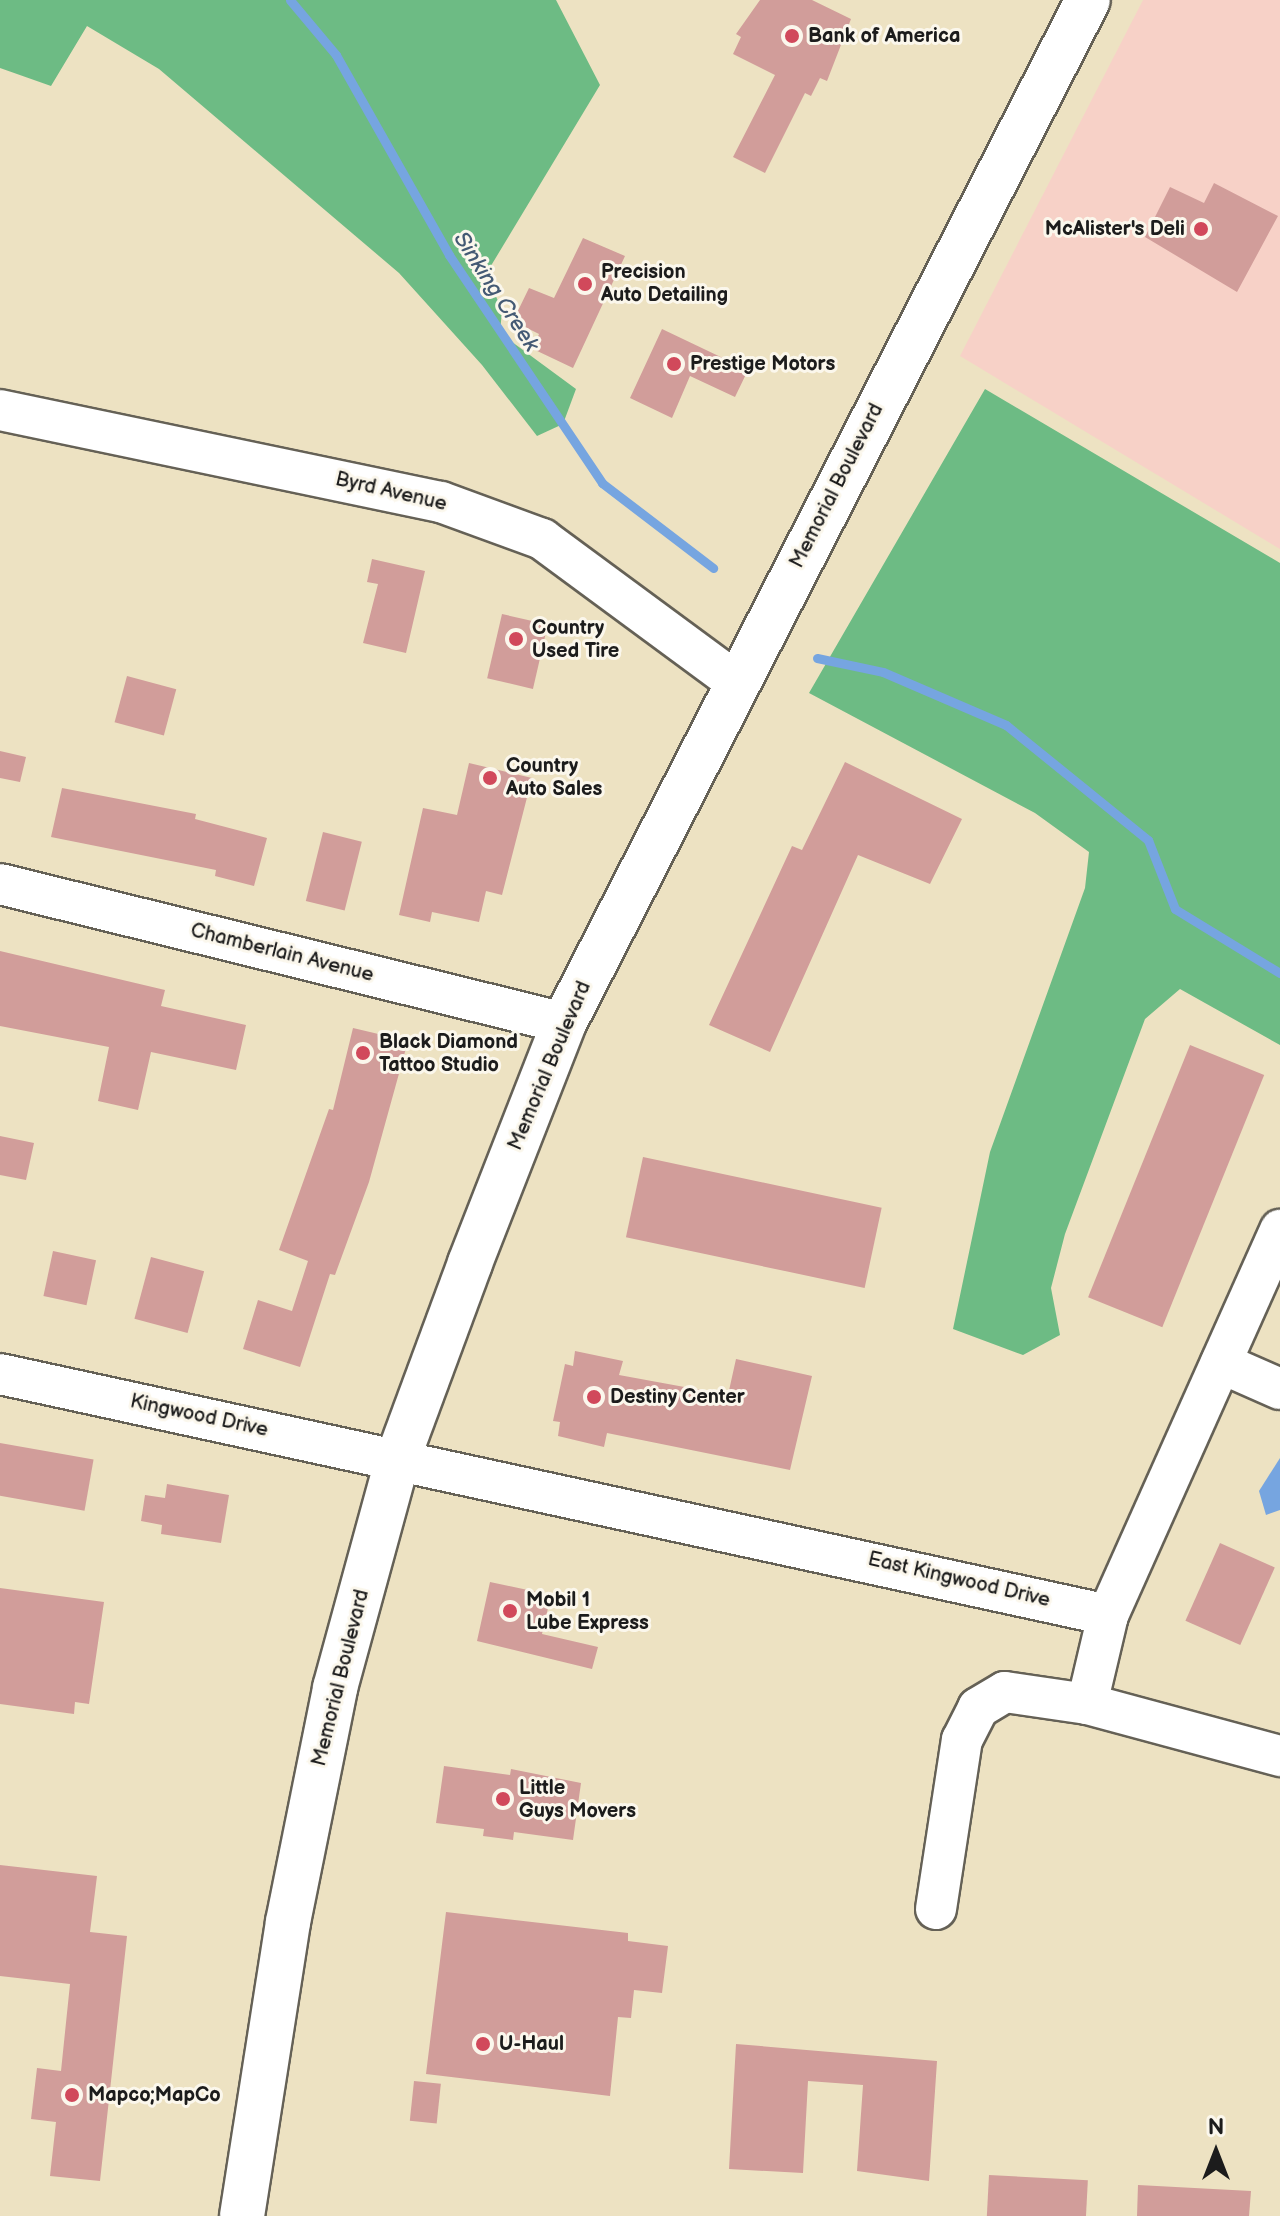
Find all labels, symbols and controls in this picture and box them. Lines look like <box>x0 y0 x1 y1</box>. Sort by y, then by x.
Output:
place label: Bank of America <box>808 24 960 48</box>
marker: Bank of America <box>783 27 801 45</box>
place label: McAlister's Deli <box>1045 217 1185 241</box>
marker: McAlister's Deli <box>1192 220 1210 238</box>
water label: Sinking Creek <box>448 227 544 357</box>
place label: Precision Auto Detailing <box>601 260 728 307</box>
marker: Precision Auto Detailing <box>576 275 594 293</box>
place label: Prestige Motors <box>690 352 835 376</box>
marker: Prestige Motors <box>665 355 683 373</box>
street label: Memorial Boulevard <box>785 400 889 572</box>
street label: Byrd Avenue <box>333 468 449 516</box>
place label: Country Used Tire <box>532 616 619 663</box>
marker: Country Used Tire <box>507 630 525 648</box>
place label: Country Auto Sales <box>506 754 602 801</box>
marker: Country Auto Sales <box>481 769 499 787</box>
street label: Chamberlain Avenue <box>188 919 376 987</box>
street label: Memorial Boulevard <box>504 978 596 1154</box>
place label: Black Diamond Tattoo Studio <box>379 1030 518 1077</box>
marker: Black Diamond Tattoo Studio <box>354 1044 372 1062</box>
place label: Destiny Center <box>610 1385 745 1409</box>
marker: Destiny Center <box>585 1388 603 1406</box>
street label: Kingwood Drive <box>128 1390 270 1442</box>
street label: East Kingwood Drive <box>866 1547 1052 1613</box>
street label: Memorial Boulevard <box>307 1587 375 1769</box>
place label: Mobil 1 Lube Express <box>526 1588 649 1635</box>
marker: Mobil 1 Lube Express <box>501 1602 519 1620</box>
place label: Little Guys Movers <box>519 1776 636 1823</box>
marker: Little Guys Movers <box>494 1790 512 1808</box>
place label: U-Haul <box>499 2032 564 2056</box>
marker: U-Haul <box>474 2035 492 2053</box>
place label: Mapco;MapCo <box>88 2083 221 2107</box>
marker: Mapco;MapCo <box>63 2086 81 2104</box>
north arrow <box>1176 2112 1256 2192</box>
text: N <box>1208 2114 1224 2141</box>

